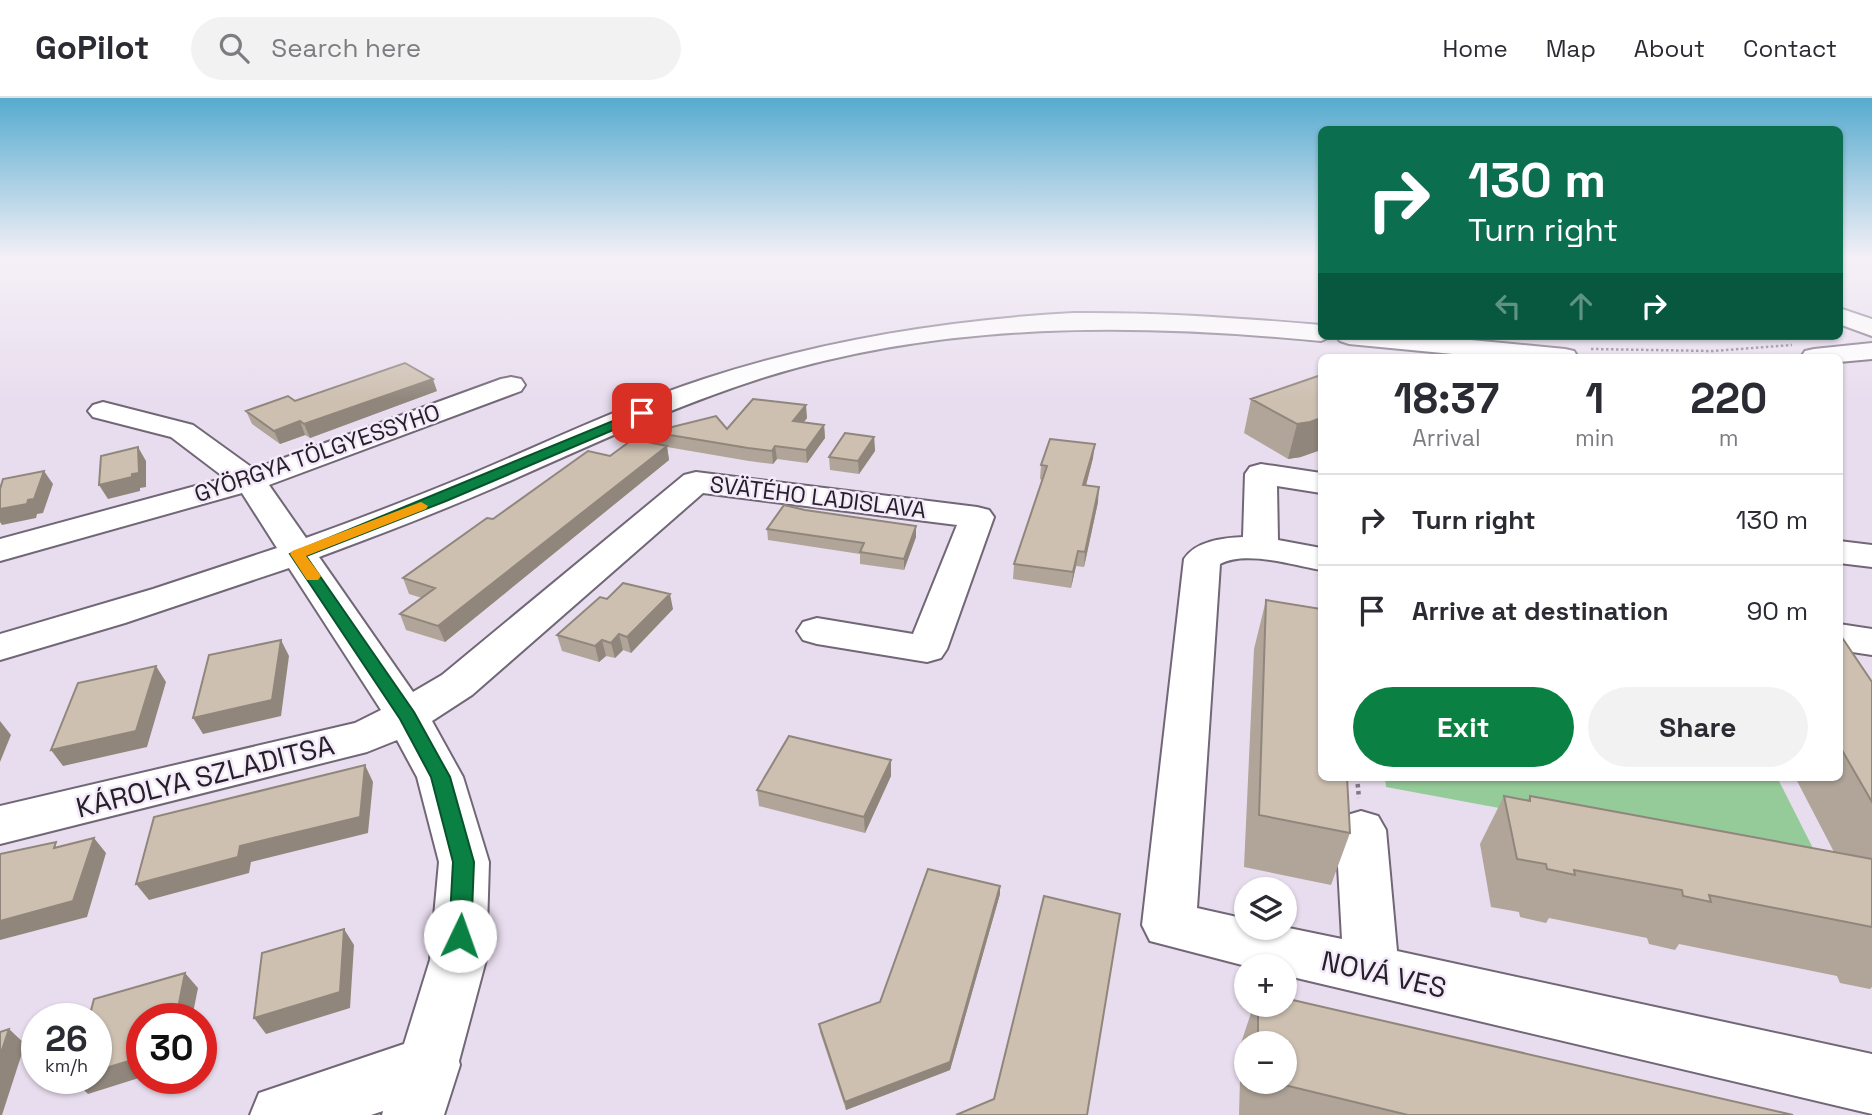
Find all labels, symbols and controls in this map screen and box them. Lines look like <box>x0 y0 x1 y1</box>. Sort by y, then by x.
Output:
search box <box>191 17 681 80</box>
text: GoPilot <box>35 27 149 69</box>
icon: search <box>215 29 253 67</box>
text: Search here <box>271 31 421 65</box>
text: Home <box>1442 33 1508 64</box>
text: Map <box>1546 33 1596 64</box>
text: About <box>1634 33 1705 64</box>
text: Contact <box>1743 33 1837 64</box>
text: 130 m <box>1468 149 1606 211</box>
icon: right <box>1353 154 1444 245</box>
text: Turn right <box>1468 210 1618 250</box>
icon: left <box>1489 287 1527 325</box>
icon: ahead <box>1562 287 1600 325</box>
icon: right <box>1635 287 1673 325</box>
text: 18:37 <box>1394 372 1499 425</box>
text: 1 <box>1585 372 1604 425</box>
text: 220 <box>1690 372 1767 425</box>
pin <box>612 383 672 443</box>
icon: arrive <box>623 394 661 432</box>
street label: GYÖRGYA TÖLGYESSYHO <box>190 397 444 509</box>
text: Arrival <box>1412 423 1481 453</box>
text: min <box>1575 423 1614 453</box>
text: m <box>1719 423 1739 453</box>
street label: SVÄTÉHO LADISLAVA <box>708 469 928 525</box>
icon: right <box>1353 501 1391 539</box>
text: Turn right <box>1412 503 1536 537</box>
text: 130 m <box>1736 503 1808 537</box>
icon: arrive <box>1353 592 1391 630</box>
text: Arrive at destination <box>1412 594 1669 628</box>
text: 90 m <box>1746 594 1808 628</box>
button: Exit <box>1353 687 1574 767</box>
button: Share <box>1588 687 1808 767</box>
street label: KÁROLYA SZLADITSA <box>72 727 338 825</box>
map controls <box>1234 877 1297 1094</box>
button: layers <box>1234 877 1297 940</box>
position arrow <box>423 899 497 973</box>
street label: NOVÁ VES <box>1318 942 1450 1006</box>
button: + <box>1234 954 1297 1017</box>
speed limit sign: 30 <box>126 1003 217 1094</box>
text: 26 <box>45 1017 88 1061</box>
button: − <box>1234 1031 1297 1094</box>
text: km/h <box>45 1054 88 1077</box>

